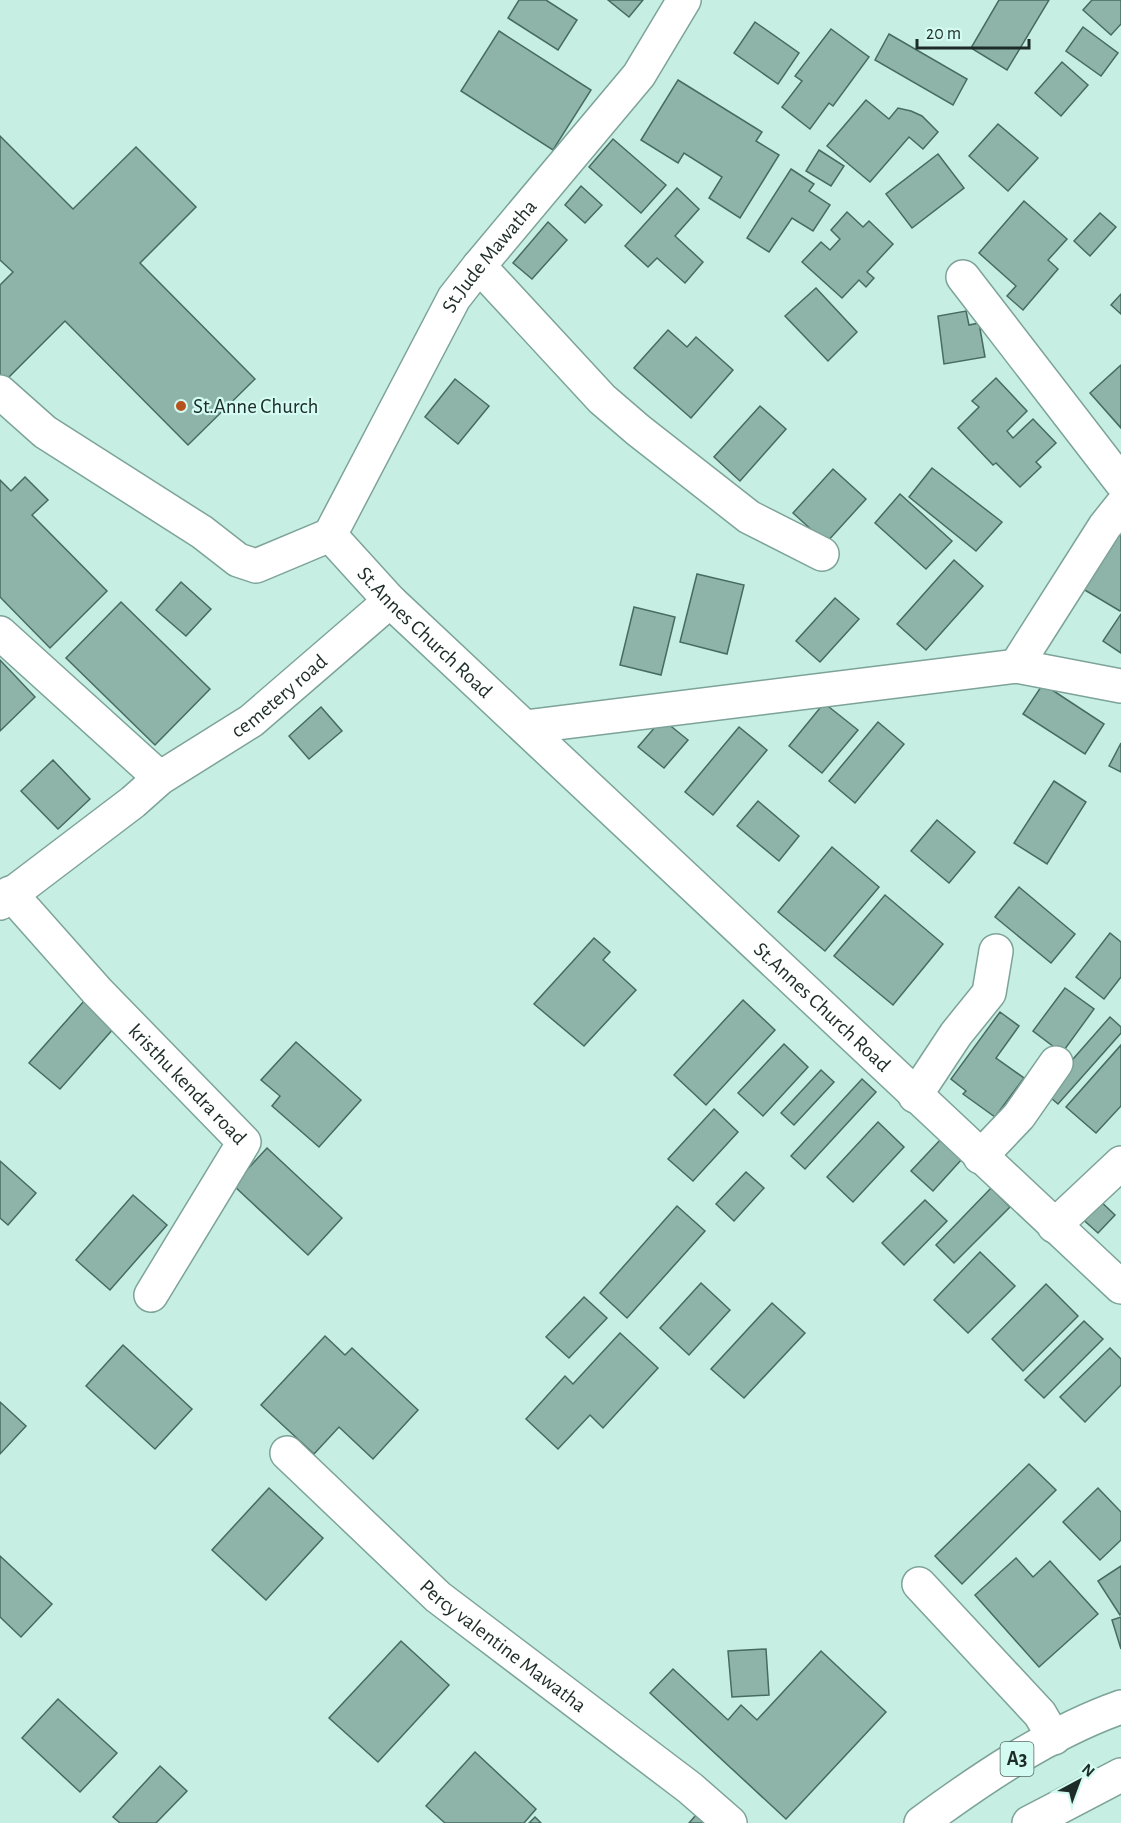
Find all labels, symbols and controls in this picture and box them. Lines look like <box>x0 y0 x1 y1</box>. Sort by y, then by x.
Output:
scale bar <box>917 12 1030 50</box>
text: 20 m <box>926 25 961 43</box>
street label: St.Jude Mawatha <box>438 195 541 316</box>
place label: St.Anne Church <box>193 396 318 417</box>
marker: St.Anne Church <box>174 399 188 413</box>
street label: St.Annes Church Road <box>354 563 496 702</box>
street label: cemetery road <box>227 650 331 741</box>
street label: St.Annes Church Road <box>750 938 895 1075</box>
street label: kristhu kendra road <box>125 1020 251 1149</box>
street label: Percy valentine Mawatha <box>416 1575 590 1716</box>
road number: A3 <box>1000 1742 1034 1776</box>
north arrow <box>1049 1751 1109 1811</box>
text: N <box>1079 1761 1098 1780</box>

